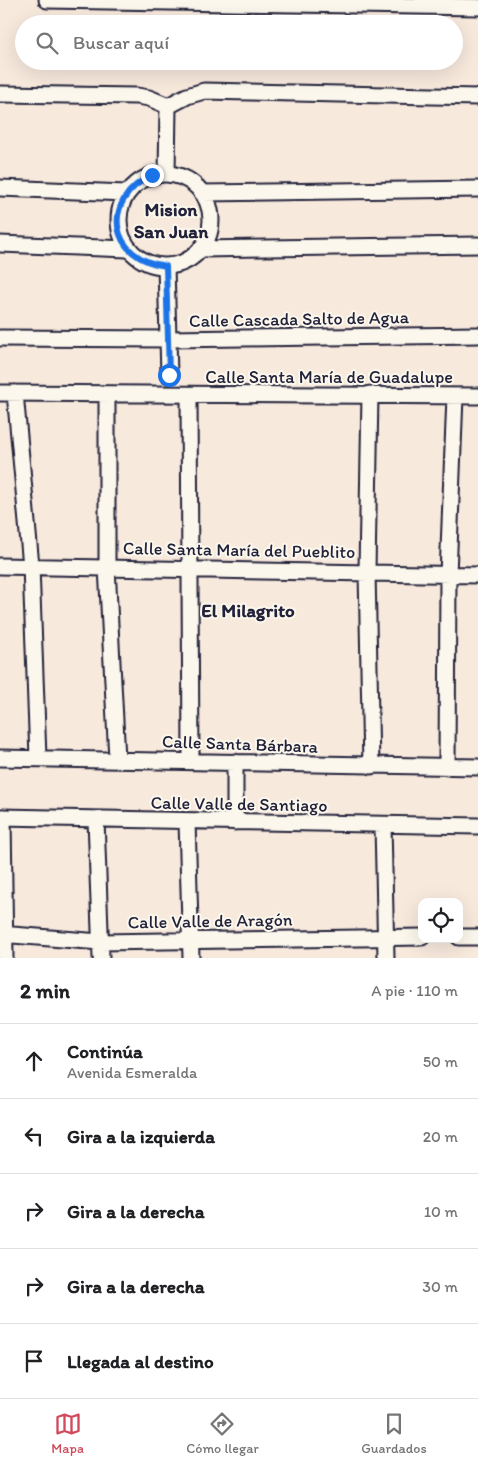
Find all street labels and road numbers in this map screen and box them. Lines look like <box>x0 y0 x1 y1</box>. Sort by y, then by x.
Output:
street label: Calle Cascada Salto de Agua <box>189 306 410 332</box>
street label: Calle Santa María de Guadalupe <box>205 366 453 388</box>
street label: Calle Santa María del Pueblito <box>123 537 355 563</box>
street label: Calle Santa Bárbara <box>162 730 319 758</box>
street label: Calle Valle de Santiago <box>150 791 328 817</box>
street label: Calle Valle de Aragón <box>127 909 293 933</box>

